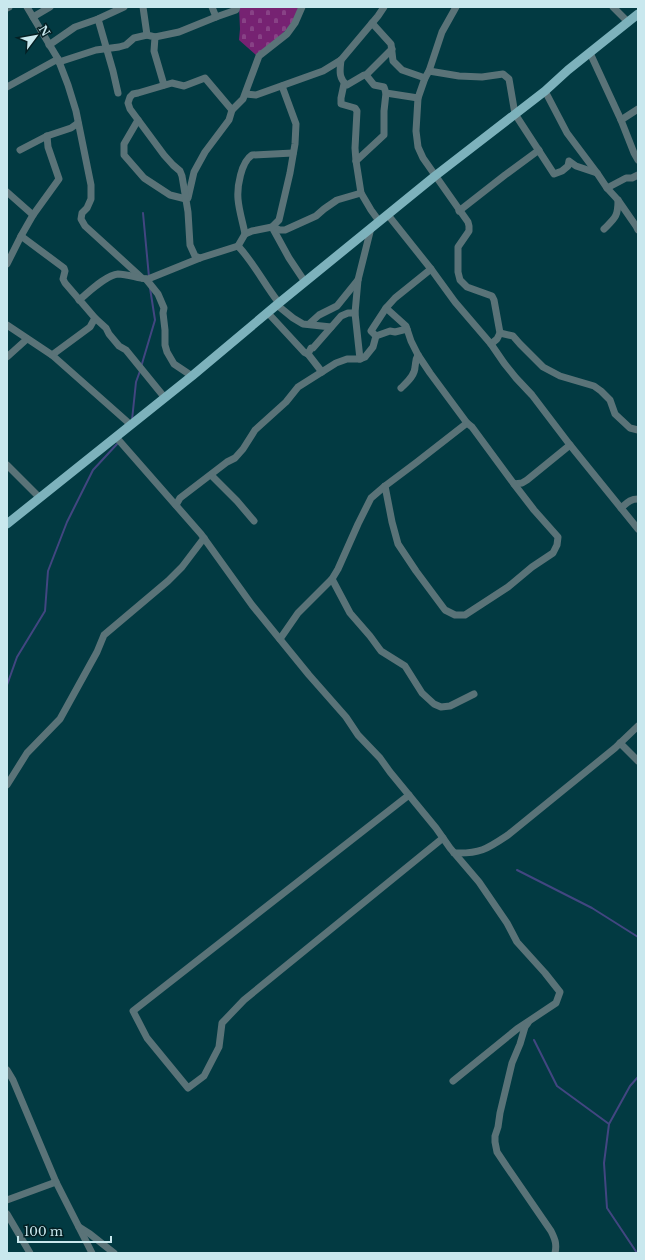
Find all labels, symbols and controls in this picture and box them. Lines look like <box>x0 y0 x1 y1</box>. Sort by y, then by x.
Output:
north arrow <box>16 16 56 56</box>
text: N <box>36 23 54 39</box>
scale bar <box>18 1218 111 1244</box>
text: 100 m <box>24 1224 63 1239</box>

